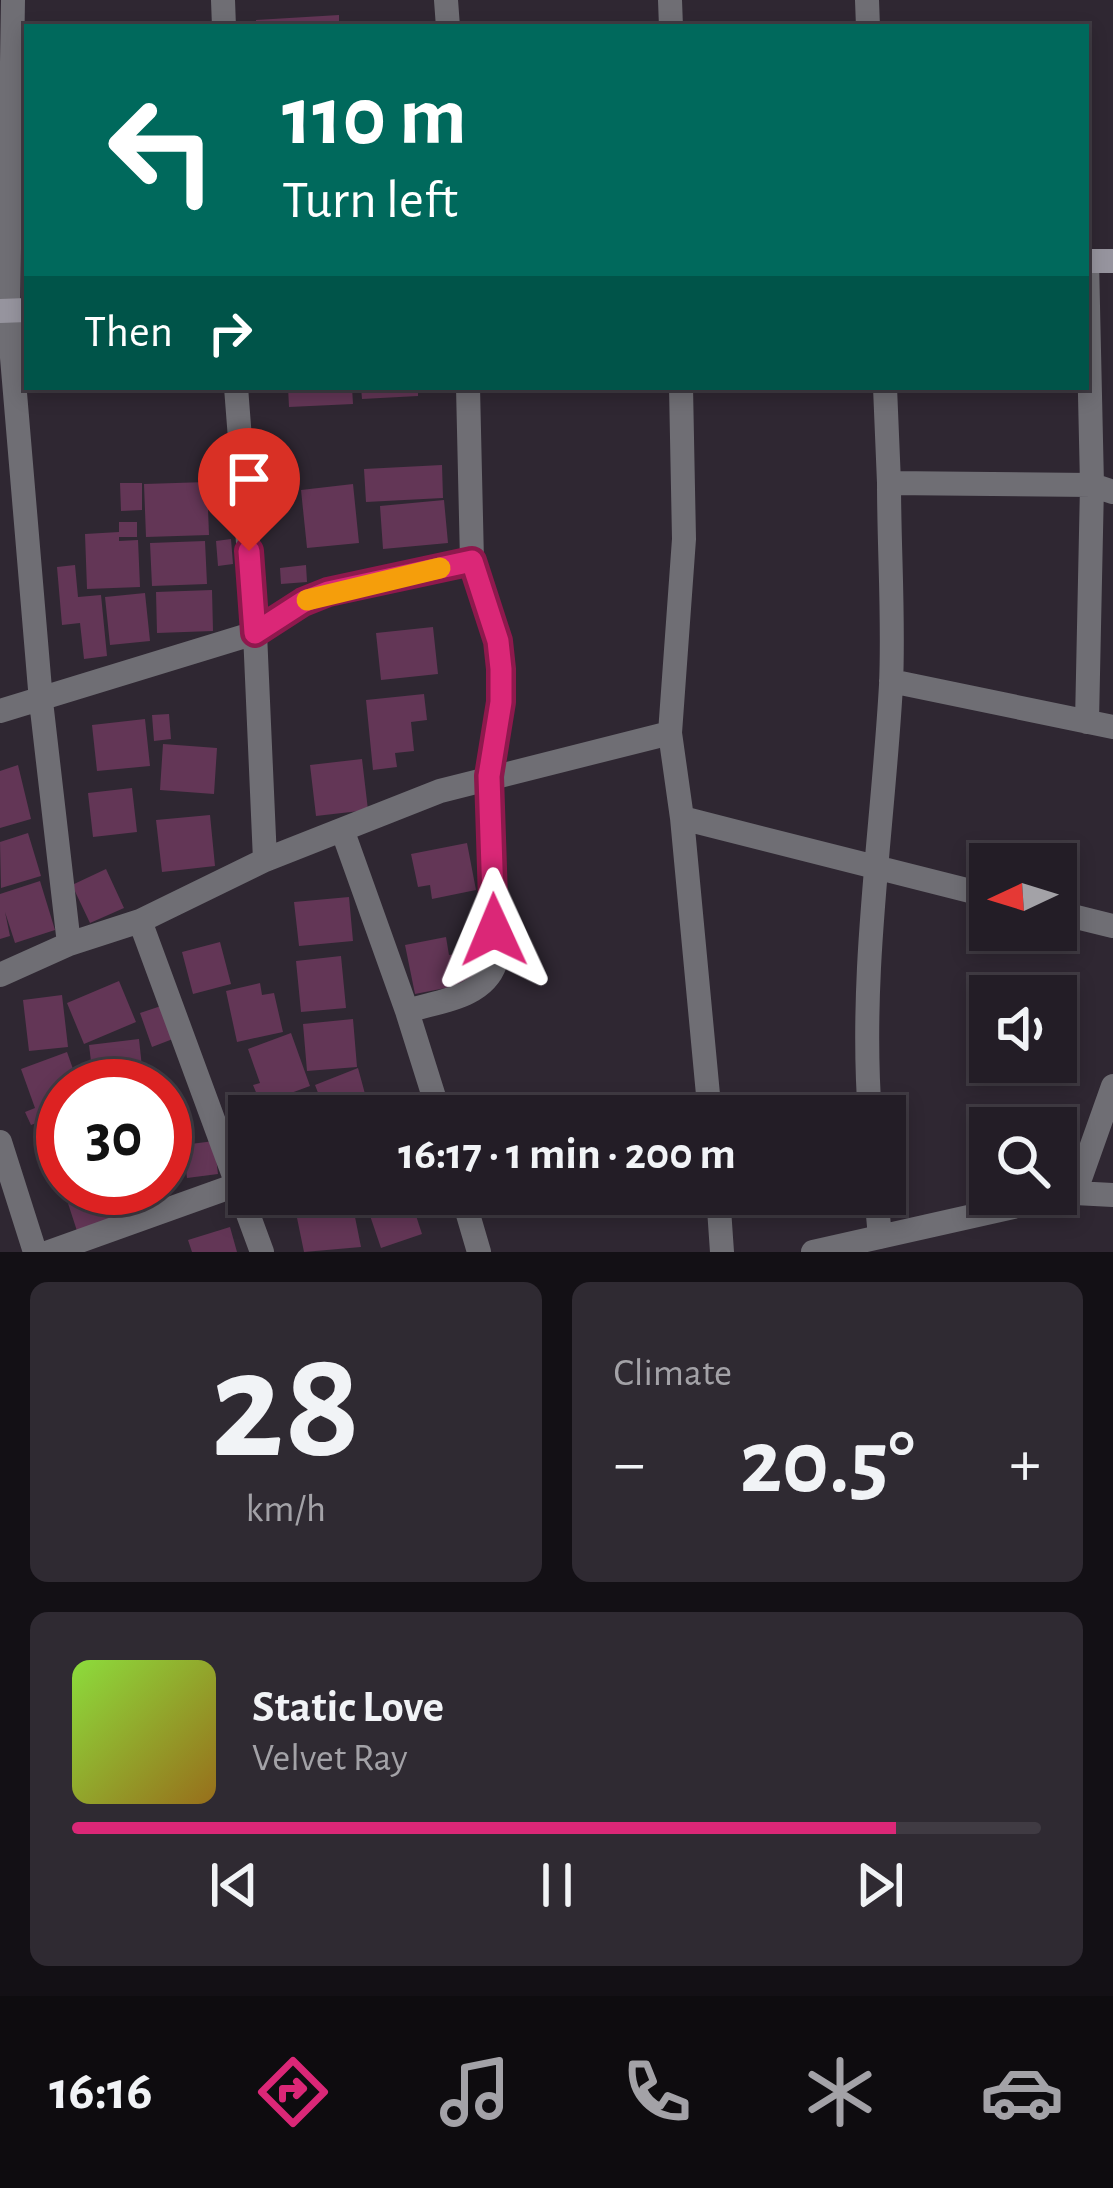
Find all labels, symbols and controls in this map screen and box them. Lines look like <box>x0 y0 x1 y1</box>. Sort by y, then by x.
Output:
icon: left <box>84 72 240 228</box>
text: 110 m <box>282 76 467 160</box>
text: Turn left <box>282 174 458 228</box>
icon: right <box>197 300 263 366</box>
text: Then <box>84 310 173 355</box>
pin <box>198 428 300 551</box>
icon: arrive <box>216 446 282 512</box>
north arrow <box>969 843 1077 951</box>
map controls <box>969 843 1077 1215</box>
position arrow <box>431 867 557 993</box>
button: sound <box>969 975 1077 1083</box>
speed limit sign: 30 <box>36 1059 192 1215</box>
button: search <box>969 1107 1077 1215</box>
text: 16:17 · 1 min · 200 m <box>398 1132 736 1177</box>
text: 28 <box>211 1330 361 1486</box>
text: Climate <box>614 1354 732 1393</box>
text: 20.5° <box>740 1419 915 1509</box>
text: − <box>614 1431 645 1497</box>
text: + <box>1009 1431 1041 1497</box>
text: km/h <box>246 1490 326 1529</box>
text: Static Love <box>252 1685 444 1730</box>
text: Velvet Ray <box>252 1739 408 1778</box>
icon: previous <box>201 1852 267 1918</box>
icon: pause <box>524 1852 590 1918</box>
icon: next <box>847 1852 913 1918</box>
icon: directions <box>251 2050 335 2134</box>
icon: music <box>433 2050 517 2134</box>
icon: phone <box>615 2050 699 2134</box>
icon: climate <box>798 2050 882 2134</box>
icon: car <box>980 2050 1064 2134</box>
text: 16:16 <box>49 2065 153 2119</box>

